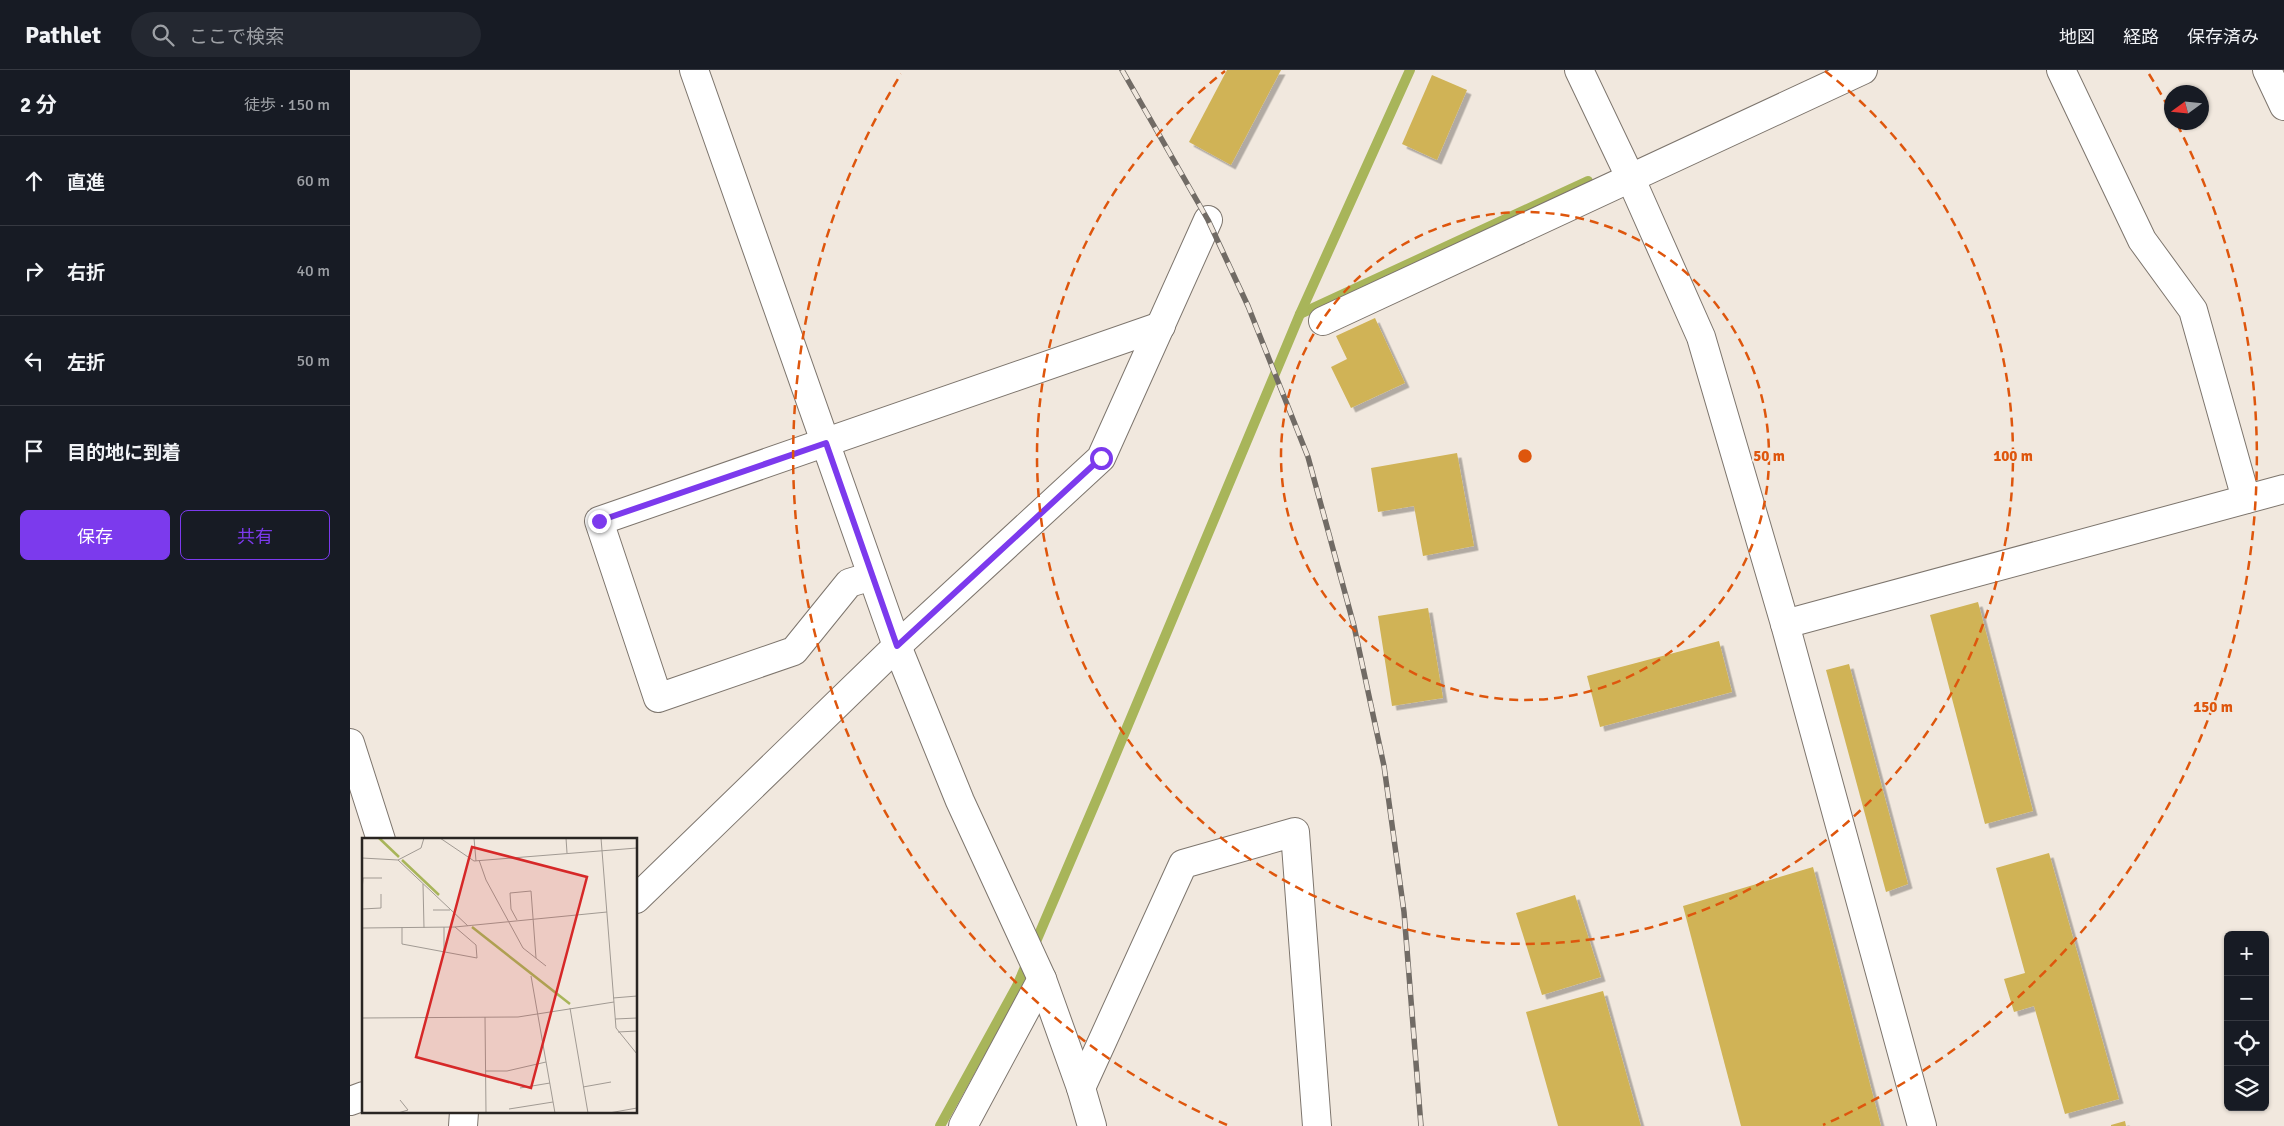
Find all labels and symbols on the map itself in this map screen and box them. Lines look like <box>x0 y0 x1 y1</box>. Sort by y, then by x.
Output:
north arrow <box>2164 85 2209 130</box>
route start <box>1090 447 1113 470</box>
centre of rings <box>1516 447 1534 465</box>
text: 50 m <box>1753 447 1785 465</box>
text: 100 m <box>1993 447 2033 465</box>
route end <box>588 510 611 533</box>
text: 150 m <box>2193 698 2233 716</box>
inset map <box>362 838 638 1114</box>

